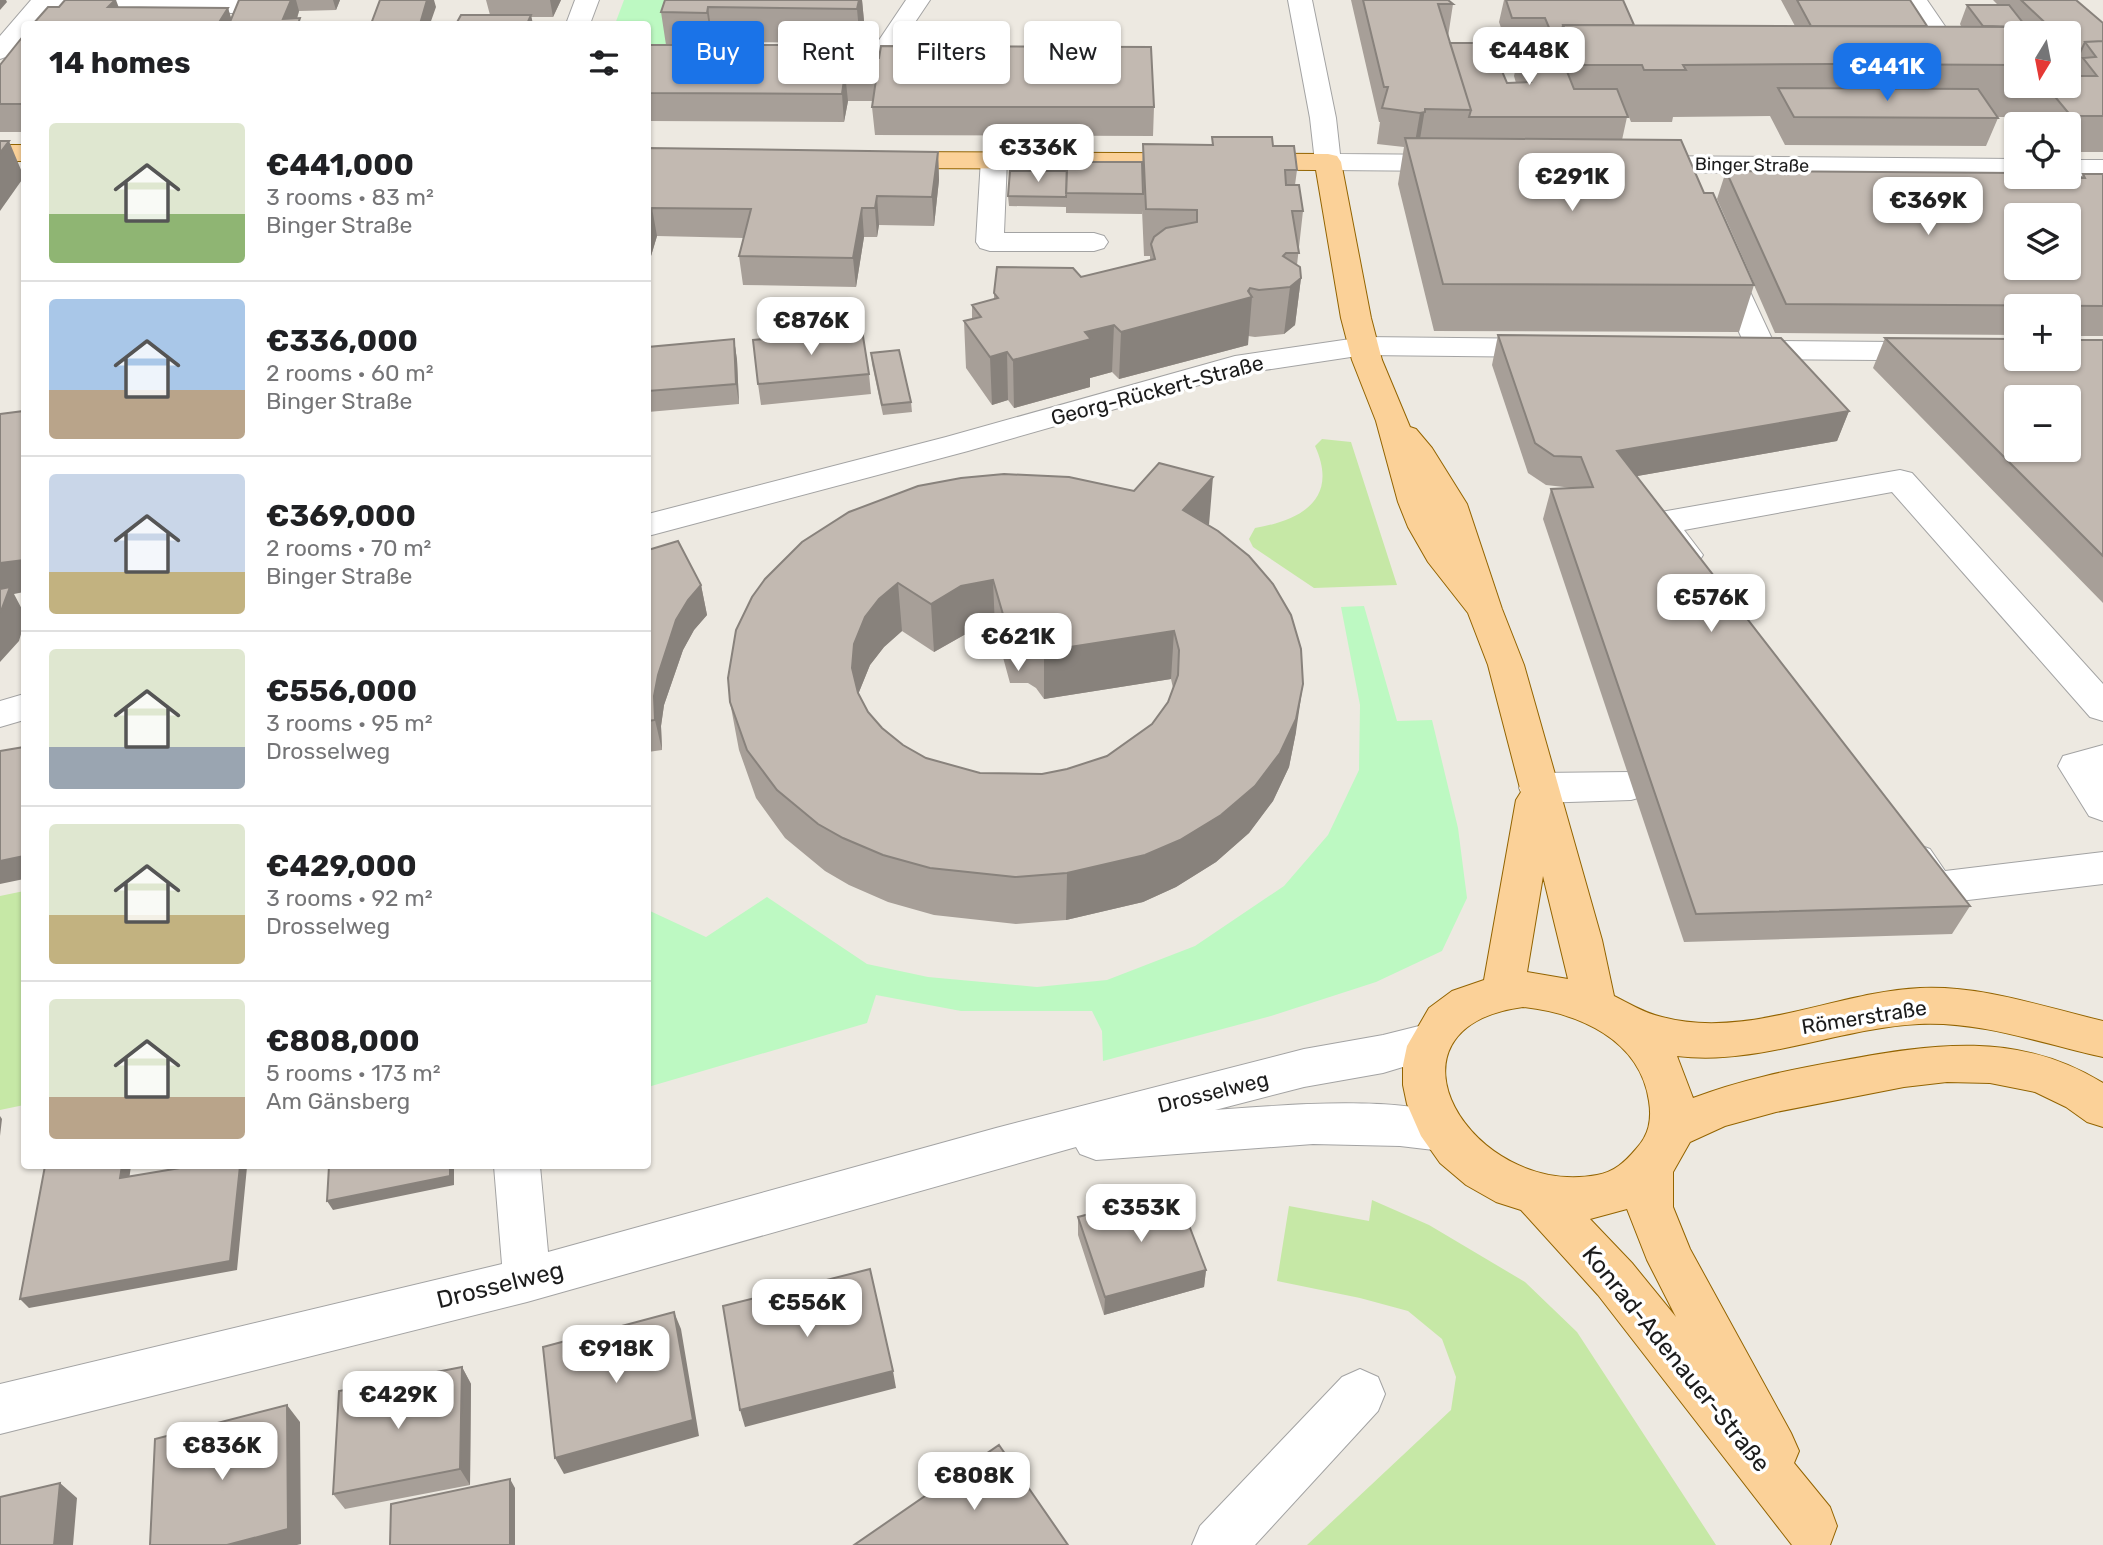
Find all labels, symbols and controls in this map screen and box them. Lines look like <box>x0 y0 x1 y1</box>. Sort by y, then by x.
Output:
chip: Buy <box>672 21 764 84</box>
chip: Rent <box>778 21 879 84</box>
chip: Filters <box>893 21 1010 84</box>
chip: New <box>1024 21 1121 84</box>
north arrow <box>2004 21 2081 98</box>
map controls <box>2004 21 2081 462</box>
pin: €448K <box>1480 28 1578 87</box>
text: €448K <box>1489 36 1569 64</box>
pin: €441K <box>1838 43 1936 103</box>
icon: filters <box>585 44 623 82</box>
text: 14 homes <box>49 45 191 81</box>
text: €441K <box>1849 52 1925 80</box>
button: locate <box>2004 112 2081 189</box>
pin: €336K <box>989 124 1087 184</box>
text: €336K <box>999 133 1077 161</box>
text: €441,000 <box>266 147 414 183</box>
icon: home <box>105 151 189 235</box>
street label: Binger Straße <box>1695 153 1809 177</box>
pin: €291K <box>1523 154 1621 213</box>
text: €291K <box>1535 162 1609 190</box>
pin: €369K <box>1879 177 1977 237</box>
text: 3 rooms · 83 m² <box>266 183 434 211</box>
text: €369K <box>1889 186 1967 214</box>
button: layers <box>2004 203 2081 280</box>
text: Binger Straße <box>266 211 412 239</box>
button: + <box>2004 294 2081 371</box>
pin: €876K <box>762 298 860 357</box>
text: €876K <box>773 306 849 334</box>
text: €336,000 <box>266 323 418 359</box>
icon: home <box>105 327 189 411</box>
street label: Georg-Rückert-Straße <box>1048 350 1266 430</box>
text: 2 rooms · 60 m² <box>266 359 434 387</box>
button: − <box>2004 385 2081 462</box>
text: Binger Straße <box>266 387 412 415</box>
text: €369,000 <box>266 498 416 534</box>
icon: home <box>105 502 189 586</box>
text: 2 rooms · 70 m² <box>266 534 431 562</box>
text: Binger Straße <box>266 562 412 590</box>
pin: €576K <box>1662 574 1760 634</box>
text: €576K <box>1673 583 1749 611</box>
pin: €621K <box>969 614 1067 673</box>
text: €621K <box>981 622 1055 650</box>
text: €556,000 <box>266 673 417 709</box>
icon: home <box>105 677 189 761</box>
text: 3 rooms · 95 m² <box>266 709 433 737</box>
text: Drosselweg <box>266 737 390 765</box>
text: €429,000 <box>266 848 417 884</box>
icon: home <box>105 852 189 936</box>
text: 3 rooms · 92 m² <box>266 884 432 912</box>
text: Drosselweg <box>266 912 390 940</box>
street label: Römerstraße <box>1800 995 1928 1039</box>
text: €808,000 <box>266 1023 420 1059</box>
icon: home <box>105 1027 189 1111</box>
text: 5 rooms · 173 m² <box>266 1059 441 1087</box>
street label: Drosselweg <box>1155 1066 1271 1118</box>
text: Am Gänsberg <box>266 1087 410 1115</box>
pin: €353K <box>1092 1184 1190 1244</box>
text: €353K <box>1102 1193 1180 1221</box>
street label: Konrad-Adenauer-Straße <box>1576 1240 1776 1478</box>
street label: Drosselweg <box>434 1256 566 1314</box>
pin: €556K <box>758 1280 856 1339</box>
text: €556K <box>768 1288 846 1316</box>
pin: €918K <box>567 1326 665 1385</box>
text: €918K <box>578 1334 654 1362</box>
pin: €429K <box>349 1372 447 1431</box>
text: €429K <box>359 1380 437 1408</box>
pin: €836K <box>173 1422 271 1482</box>
text: €836K <box>182 1431 262 1459</box>
pin: €808K <box>925 1452 1023 1512</box>
text: €808K <box>934 1461 1014 1489</box>

